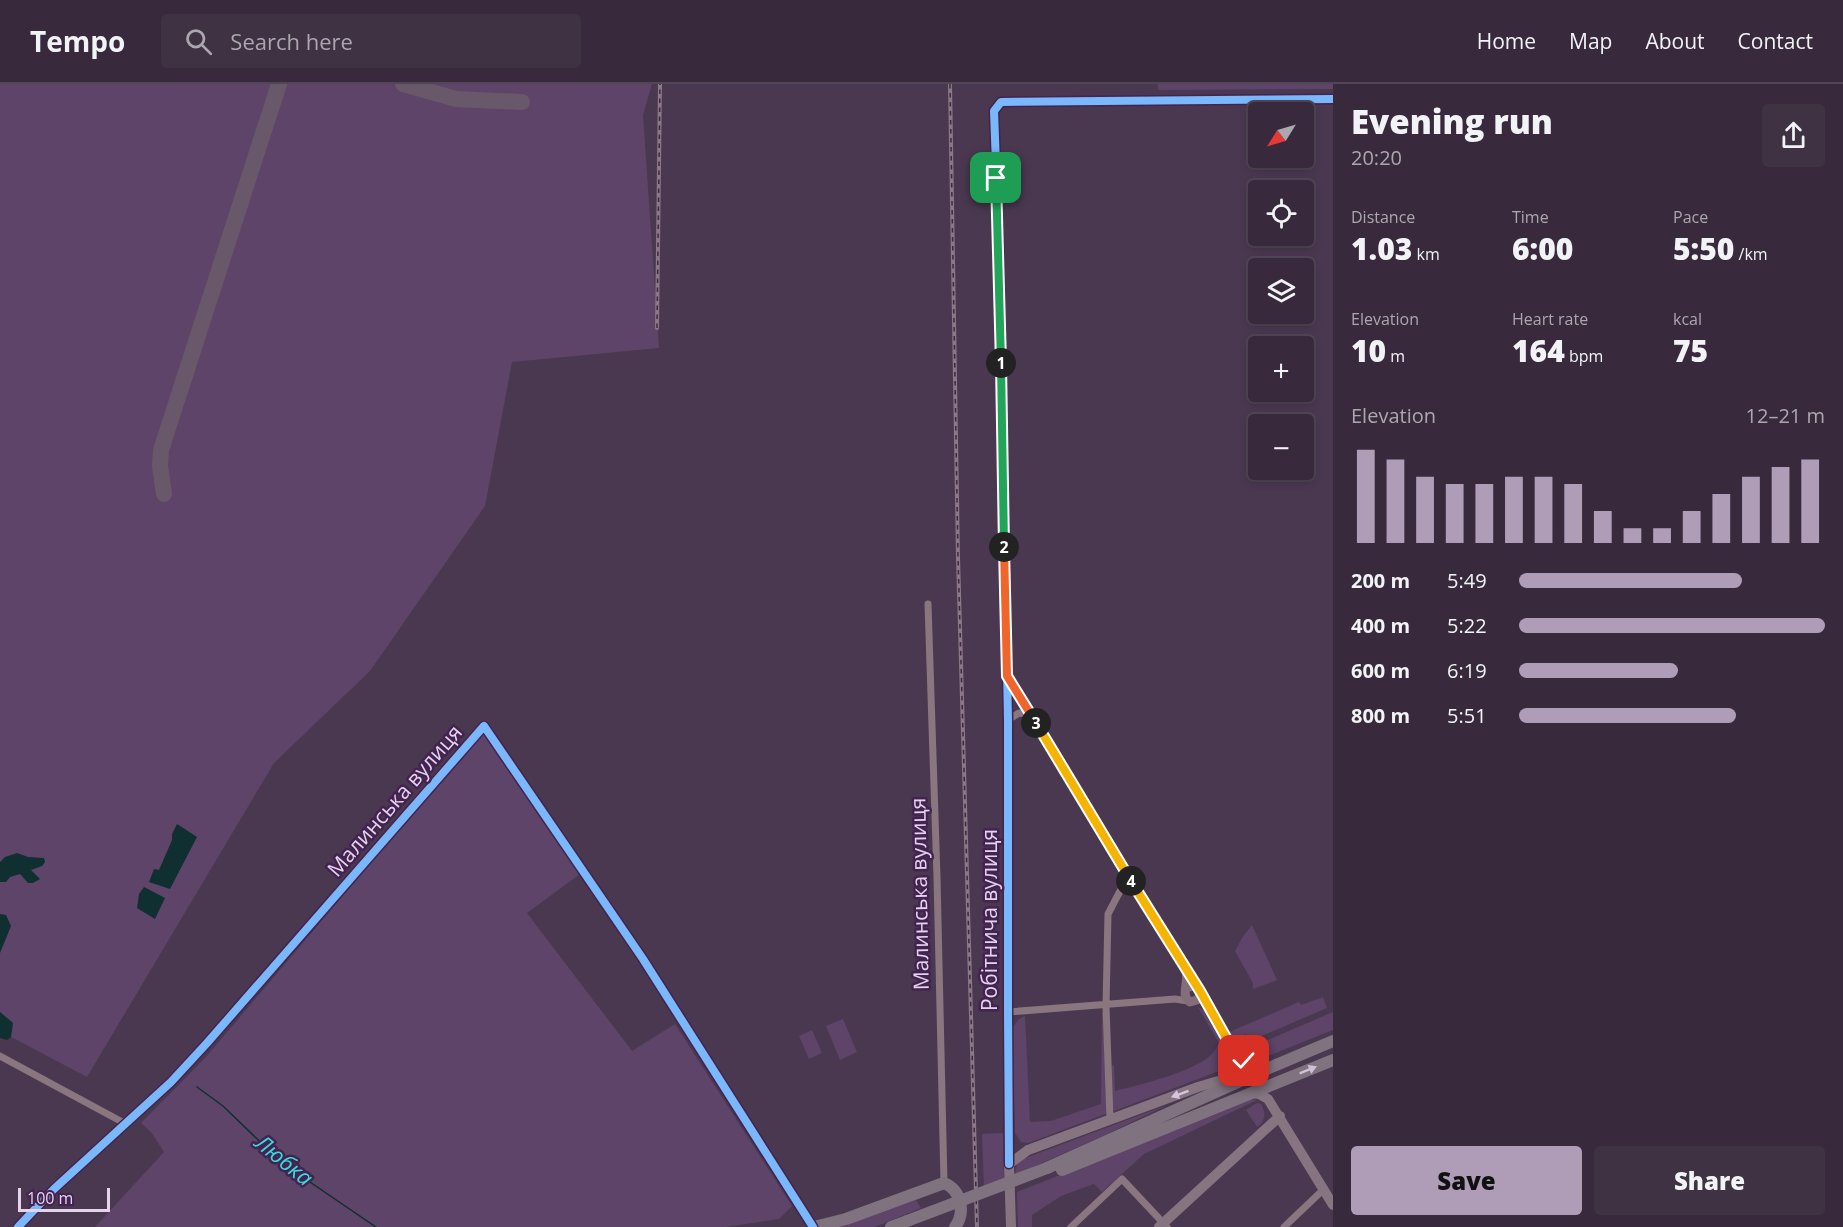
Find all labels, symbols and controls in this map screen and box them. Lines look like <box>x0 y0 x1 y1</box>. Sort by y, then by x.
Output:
search box <box>161 14 581 68</box>
text: Tempo <box>30 22 125 60</box>
icon: search <box>182 25 215 58</box>
text: Search here <box>230 26 353 56</box>
text: Home <box>1477 27 1536 55</box>
text: Map <box>1569 27 1612 55</box>
text: About <box>1645 27 1705 55</box>
text: Contact <box>1738 27 1813 55</box>
text: Evening run <box>1351 99 1553 144</box>
north arrow <box>1248 102 1314 168</box>
map controls <box>1248 102 1314 480</box>
button: share <box>1762 104 1825 167</box>
text: 20:20 <box>1351 144 1402 171</box>
pin <box>970 152 1021 203</box>
icon: arrive <box>979 161 1012 194</box>
button: locate <box>1248 180 1314 246</box>
text: Distance <box>1351 206 1415 228</box>
text: Time <box>1512 206 1549 228</box>
text: Pace <box>1673 206 1708 228</box>
text: 1.03 <box>1351 228 1412 269</box>
text: 6:00 <box>1512 228 1573 269</box>
text: 5:50 <box>1673 228 1734 269</box>
text: km <box>1412 243 1440 265</box>
text: /km <box>1734 243 1768 265</box>
button: layers <box>1248 258 1314 324</box>
text: Elevation <box>1351 308 1419 330</box>
text: Heart rate <box>1512 308 1588 330</box>
text: kcal <box>1673 308 1702 330</box>
text: 10 <box>1351 330 1386 371</box>
text: 164 <box>1512 330 1565 371</box>
text: 75 <box>1673 330 1708 371</box>
button: + <box>1248 336 1314 402</box>
text: m <box>1386 345 1405 367</box>
text: bpm <box>1565 345 1603 367</box>
pin: 1 <box>986 348 1016 378</box>
text: 1 <box>996 352 1006 374</box>
text: Elevation <box>1351 402 1436 429</box>
text: 12–21 m <box>1746 402 1825 429</box>
button: − <box>1248 414 1314 480</box>
pin: 2 <box>989 532 1019 562</box>
text: 2 <box>999 536 1009 558</box>
text: 200 m <box>1351 567 1410 594</box>
text: 5:49 <box>1447 567 1487 594</box>
text: 400 m <box>1351 612 1410 639</box>
text: 5:22 <box>1447 612 1487 639</box>
text: 600 m <box>1351 657 1410 684</box>
text: 6:19 <box>1447 657 1487 684</box>
text: 800 m <box>1351 702 1410 729</box>
text: 5:51 <box>1447 702 1487 729</box>
pin: 3 <box>1021 708 1051 738</box>
text: 3 <box>1031 712 1041 734</box>
street label: Малинська вулиця <box>321 719 468 882</box>
street label: Малинська вулиця <box>903 798 935 990</box>
street label: Робітнича вулиця <box>975 829 1003 1011</box>
pin: 4 <box>1116 866 1146 896</box>
text: 4 <box>1126 870 1136 892</box>
pin <box>1218 1035 1269 1086</box>
icon: check <box>1227 1044 1260 1077</box>
one-way arrow <box>1299 1065 1317 1074</box>
one-way arrow <box>1171 1089 1189 1099</box>
water label: Любка <box>249 1126 320 1192</box>
button: Save <box>1351 1146 1582 1215</box>
button: Share <box>1594 1146 1825 1215</box>
scale bar <box>18 1185 110 1212</box>
text: 100 m <box>27 1187 73 1209</box>

